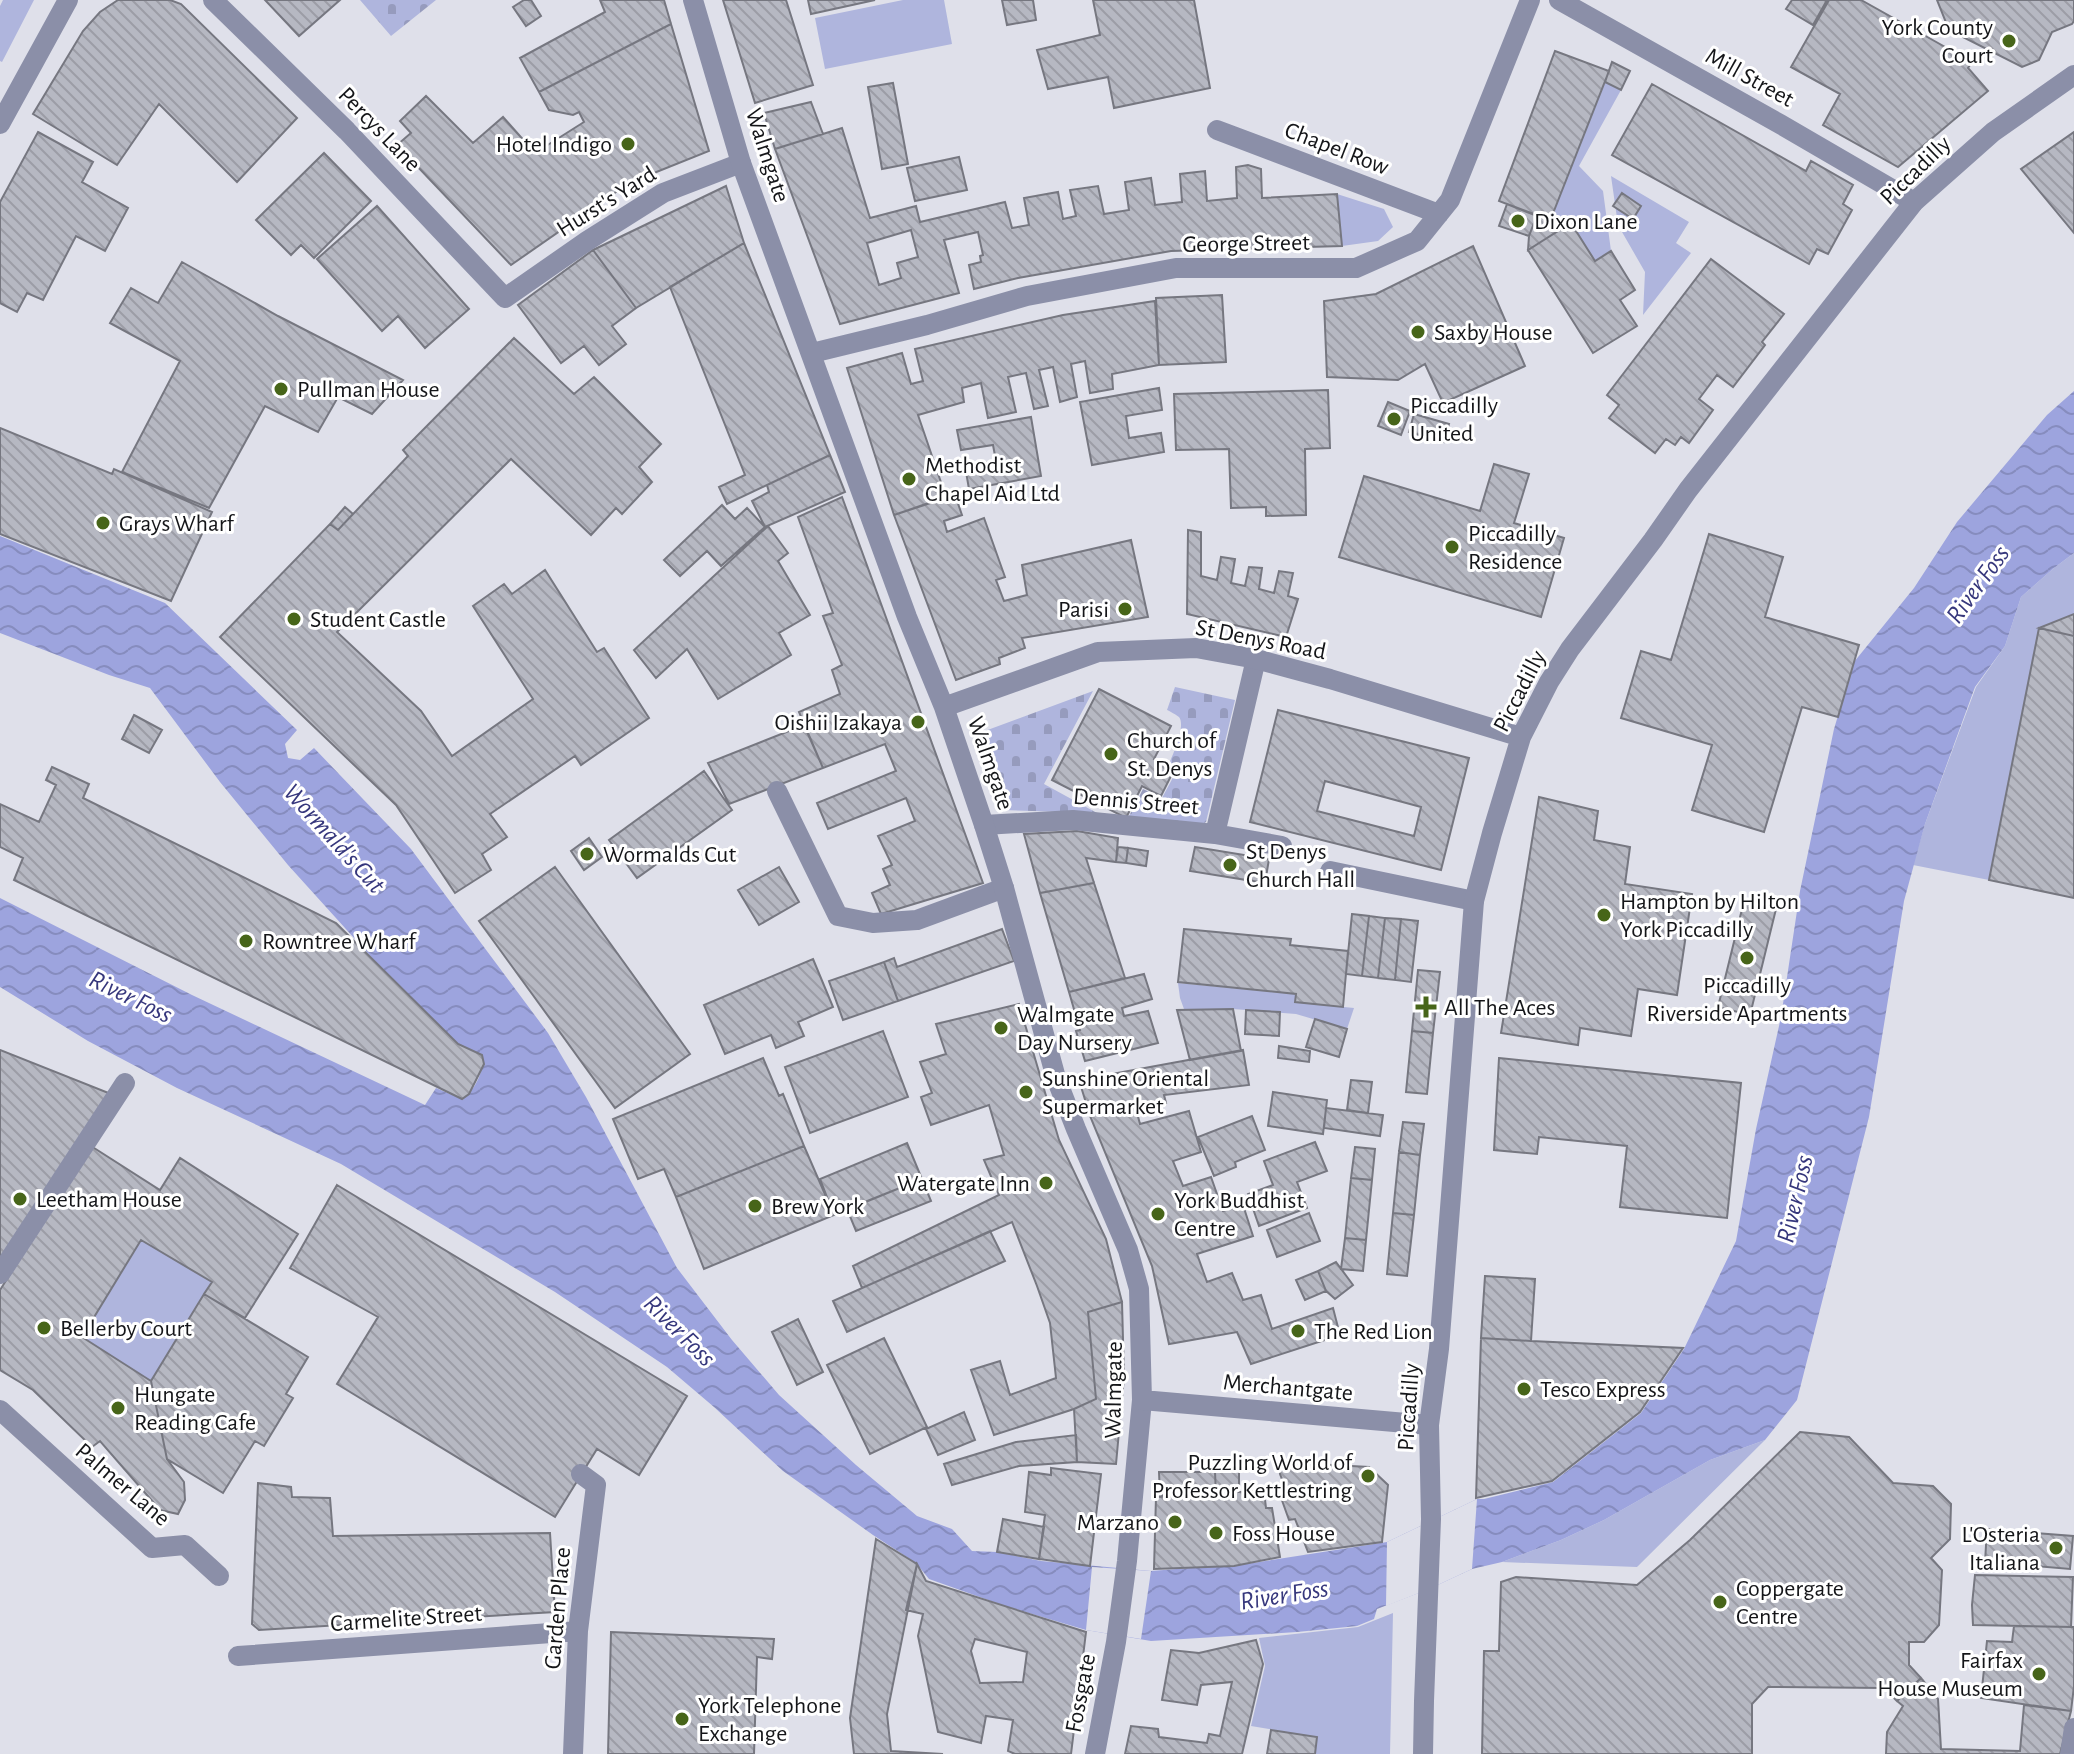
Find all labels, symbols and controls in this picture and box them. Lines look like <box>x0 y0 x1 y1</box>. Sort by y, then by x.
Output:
place label: York County Court <box>1882 16 1993 68</box>
marker: York County Court <box>2000 32 2018 50</box>
street label: Mill Street <box>1701 44 1798 112</box>
street label: Percys Lane <box>334 83 425 176</box>
street label: Walmgate <box>741 105 793 205</box>
street label: Chapel Row <box>1281 118 1392 180</box>
street label: Piccadilly <box>1876 132 1956 210</box>
place label: Hotel Indigo <box>496 133 612 157</box>
marker: Hotel Indigo <box>619 135 637 153</box>
street label: Hurst's Yard <box>553 162 660 242</box>
place label: Dixon Lane <box>1534 210 1638 234</box>
marker: Dixon Lane <box>1509 212 1527 230</box>
street label: George Street <box>1182 231 1310 257</box>
place label: Saxby House <box>1434 321 1553 345</box>
marker: Saxby House <box>1409 323 1427 341</box>
place label: Pullman House <box>297 378 440 402</box>
marker: Pullman House <box>272 380 290 398</box>
place label: Piccadilly United <box>1410 394 1498 446</box>
marker: Piccadilly United <box>1385 410 1403 428</box>
place label: Methodist Chapel Aid Ltd <box>925 454 1060 506</box>
marker: Methodist Chapel Aid Ltd <box>900 470 918 488</box>
place label: Grays Wharf <box>119 512 236 536</box>
marker: Grays Wharf <box>94 514 112 532</box>
place label: Piccadilly Residence <box>1468 522 1562 574</box>
marker: Piccadilly Residence <box>1443 538 1461 556</box>
water label: River Foss <box>1941 541 2014 628</box>
place label: Parisi <box>1058 598 1109 622</box>
marker: Parisi <box>1116 600 1134 618</box>
place label: Student Castle <box>310 608 446 632</box>
marker: Student Castle <box>285 610 303 628</box>
street label: St Denys Road <box>1194 616 1328 664</box>
street label: Piccadilly <box>1489 647 1551 736</box>
place label: Oishii Izakaya <box>774 711 902 735</box>
marker: Oishii Izakaya <box>909 713 927 731</box>
street label: Walmgate <box>963 713 1017 813</box>
place label: Church of St. Denys <box>1127 729 1218 781</box>
marker: Church of St. Denys <box>1102 745 1120 763</box>
water label: Wormald's Cut <box>279 779 390 899</box>
street label: Dennis Street <box>1072 785 1200 819</box>
place label: St Denys Church Hall <box>1246 840 1355 892</box>
place label: Wormalds Cut <box>603 843 737 867</box>
marker: Wormalds Cut <box>578 845 596 863</box>
marker: St Denys Church Hall <box>1221 856 1239 874</box>
place label: Hampton by Hilton York Piccadilly <box>1620 890 1799 942</box>
marker: Hampton by Hilton York Piccadilly <box>1595 906 1613 924</box>
place label: Rowntree Wharf <box>262 930 417 954</box>
marker: Rowntree Wharf <box>237 932 255 950</box>
marker: Piccadilly Riverside Apartments <box>1738 949 1756 967</box>
water label: River Foss <box>85 966 176 1028</box>
place label: Piccadilly Riverside Apartments <box>1647 974 1847 1026</box>
marker: All The Aces <box>1415 996 1437 1018</box>
place label: All The Aces <box>1444 996 1555 1020</box>
place label: Walmgate Day Nursery <box>1017 1003 1132 1055</box>
marker: Walmgate Day Nursery <box>992 1019 1010 1037</box>
place label: Sunshine Oriental Supermarket <box>1042 1067 1209 1119</box>
marker: Sunshine Oriental Supermarket <box>1017 1083 1035 1101</box>
water label: River Foss <box>1772 1153 1818 1245</box>
place label: Watergate Inn <box>897 1172 1030 1196</box>
marker: Watergate Inn <box>1037 1174 1055 1192</box>
place label: Leetham House <box>36 1188 182 1212</box>
place label: York Buddhist Centre <box>1174 1189 1304 1241</box>
marker: Leetham House <box>11 1190 29 1208</box>
place label: Brew York <box>771 1195 864 1219</box>
marker: Brew York <box>746 1197 764 1215</box>
marker: York Buddhist Centre <box>1149 1205 1167 1223</box>
water label: River Foss <box>639 1290 720 1371</box>
place label: Bellerby Court <box>60 1317 192 1341</box>
marker: Bellerby Court <box>35 1319 53 1337</box>
place label: The Red Lion <box>1314 1320 1433 1344</box>
marker: The Red Lion <box>1289 1322 1307 1340</box>
street label: Walmgate <box>1101 1341 1127 1439</box>
street label: Piccadilly <box>1394 1362 1424 1452</box>
street label: Merchantgate <box>1222 1370 1354 1406</box>
place label: Tesco Express <box>1540 1378 1666 1402</box>
marker: Tesco Express <box>1515 1380 1533 1398</box>
place label: Hungate Reading Cafe <box>134 1383 256 1435</box>
marker: Hungate Reading Cafe <box>109 1399 127 1417</box>
street label: Palmer Lane <box>71 1439 174 1531</box>
place label: Puzzling World of Professor Kettlestring <box>1152 1451 1354 1503</box>
marker: Puzzling World of Professor Kettlestring <box>1359 1467 1377 1485</box>
place label: Marzano <box>1077 1511 1159 1535</box>
marker: Marzano <box>1166 1513 1184 1531</box>
place label: Foss House <box>1232 1522 1335 1546</box>
place label: L'Osteria Italiana <box>1962 1523 2040 1575</box>
marker: Foss House <box>1207 1524 1225 1542</box>
marker: L'Osteria Italiana <box>2047 1539 2065 1557</box>
street label: Garden Place <box>541 1546 575 1670</box>
water label: River Foss <box>1238 1575 1330 1615</box>
place label: Coppergate Centre <box>1736 1577 1844 1629</box>
marker: Coppergate Centre <box>1711 1593 1729 1611</box>
street label: Carmelite Street <box>329 1602 483 1636</box>
place label: Fairfax House Museum <box>1877 1649 2024 1701</box>
street label: Fossgate <box>1062 1652 1100 1735</box>
marker: Fairfax House Museum <box>2030 1665 2048 1683</box>
place label: York Telephone Exchange <box>698 1694 841 1746</box>
marker: York Telephone Exchange <box>673 1710 691 1728</box>

